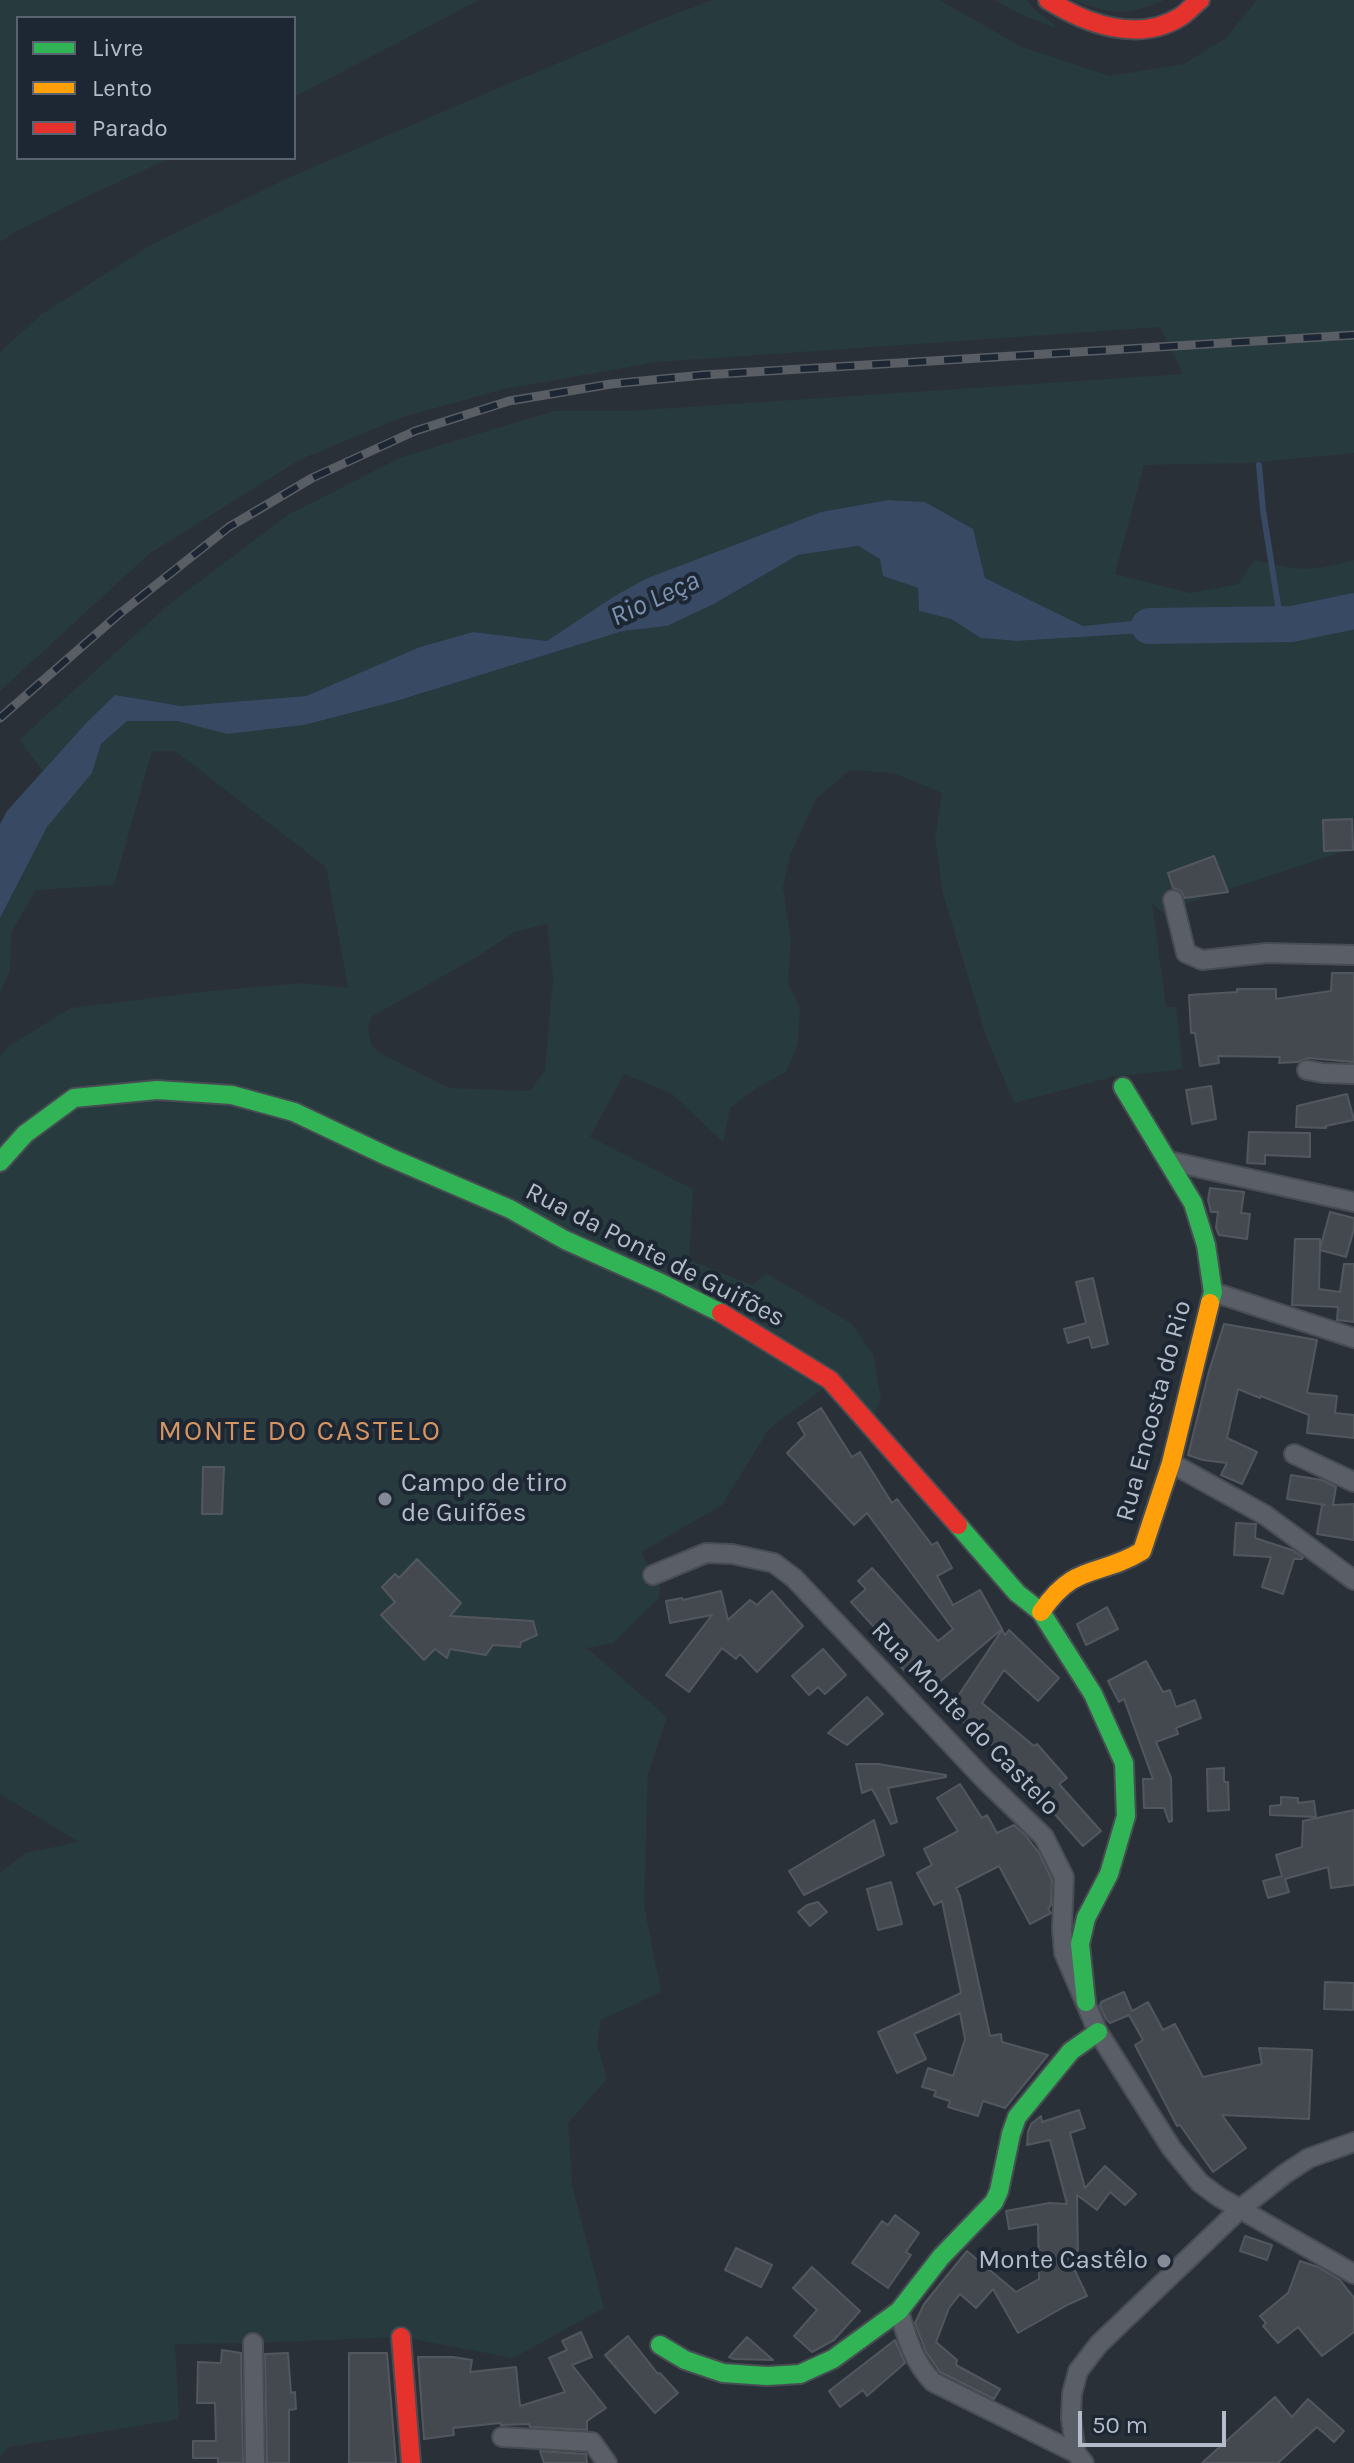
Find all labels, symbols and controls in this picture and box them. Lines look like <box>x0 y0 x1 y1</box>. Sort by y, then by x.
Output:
legend <box>16 16 296 160</box>
text: Livre <box>92 34 143 62</box>
text: Lento <box>92 74 152 102</box>
text: Parado <box>92 114 168 142</box>
water label: Rio Leça <box>605 564 705 634</box>
street label: Rua da Ponte de Guifões <box>520 1176 790 1334</box>
street label: Rua Encosta do Rio <box>1109 1297 1199 1525</box>
district label: MONTE DO CASTELO <box>158 1415 442 1449</box>
place label: Campo de tiro de Guifões <box>401 1468 567 1530</box>
marker: Campo de tiro de Guifões <box>376 1490 394 1508</box>
street label: Rua Monte do Castelo <box>864 1615 1066 1823</box>
place label: Monte Castêlo <box>978 2245 1148 2277</box>
marker: Monte Castêlo <box>1155 2252 1173 2270</box>
scale bar <box>1082 2395 1230 2445</box>
text: 50 m <box>1092 2411 1148 2439</box>

